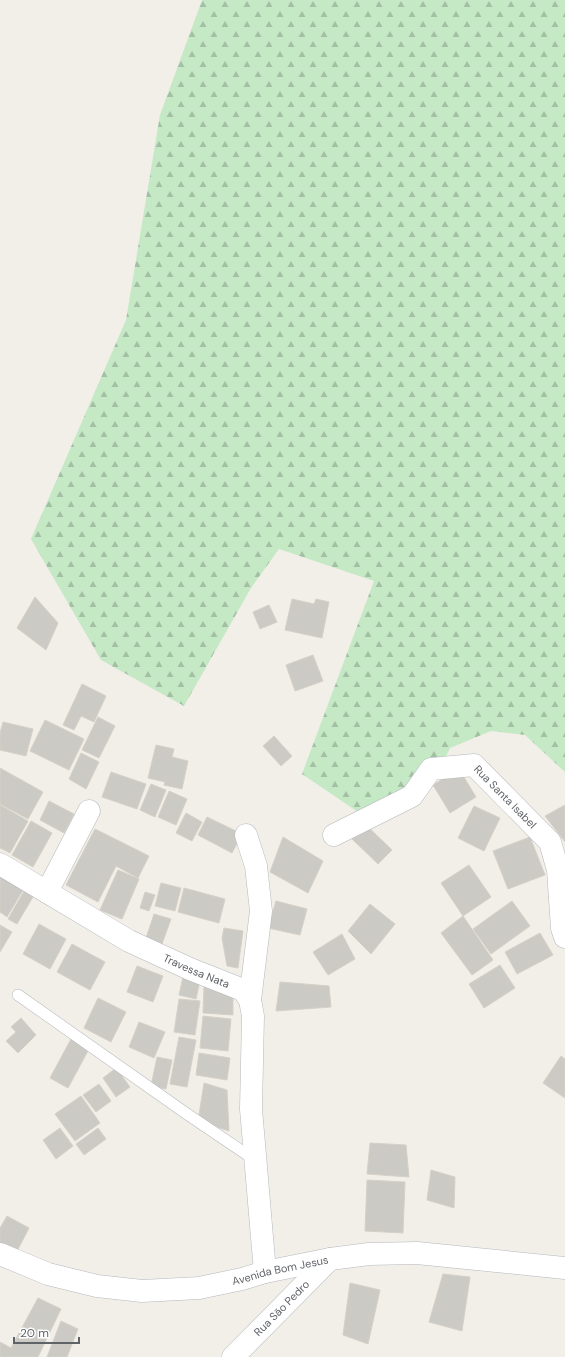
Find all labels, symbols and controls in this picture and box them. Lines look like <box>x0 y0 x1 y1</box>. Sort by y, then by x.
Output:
street label: Rua Santa Isabel <box>471 762 540 831</box>
street label: Travessa Nata <box>161 951 232 991</box>
street label: Avenida Bom Jesus <box>231 1253 330 1288</box>
street label: Rua São Pedro <box>251 1277 312 1339</box>
scale bar <box>14 1319 79 1345</box>
text: 20 m <box>20 1325 49 1341</box>

